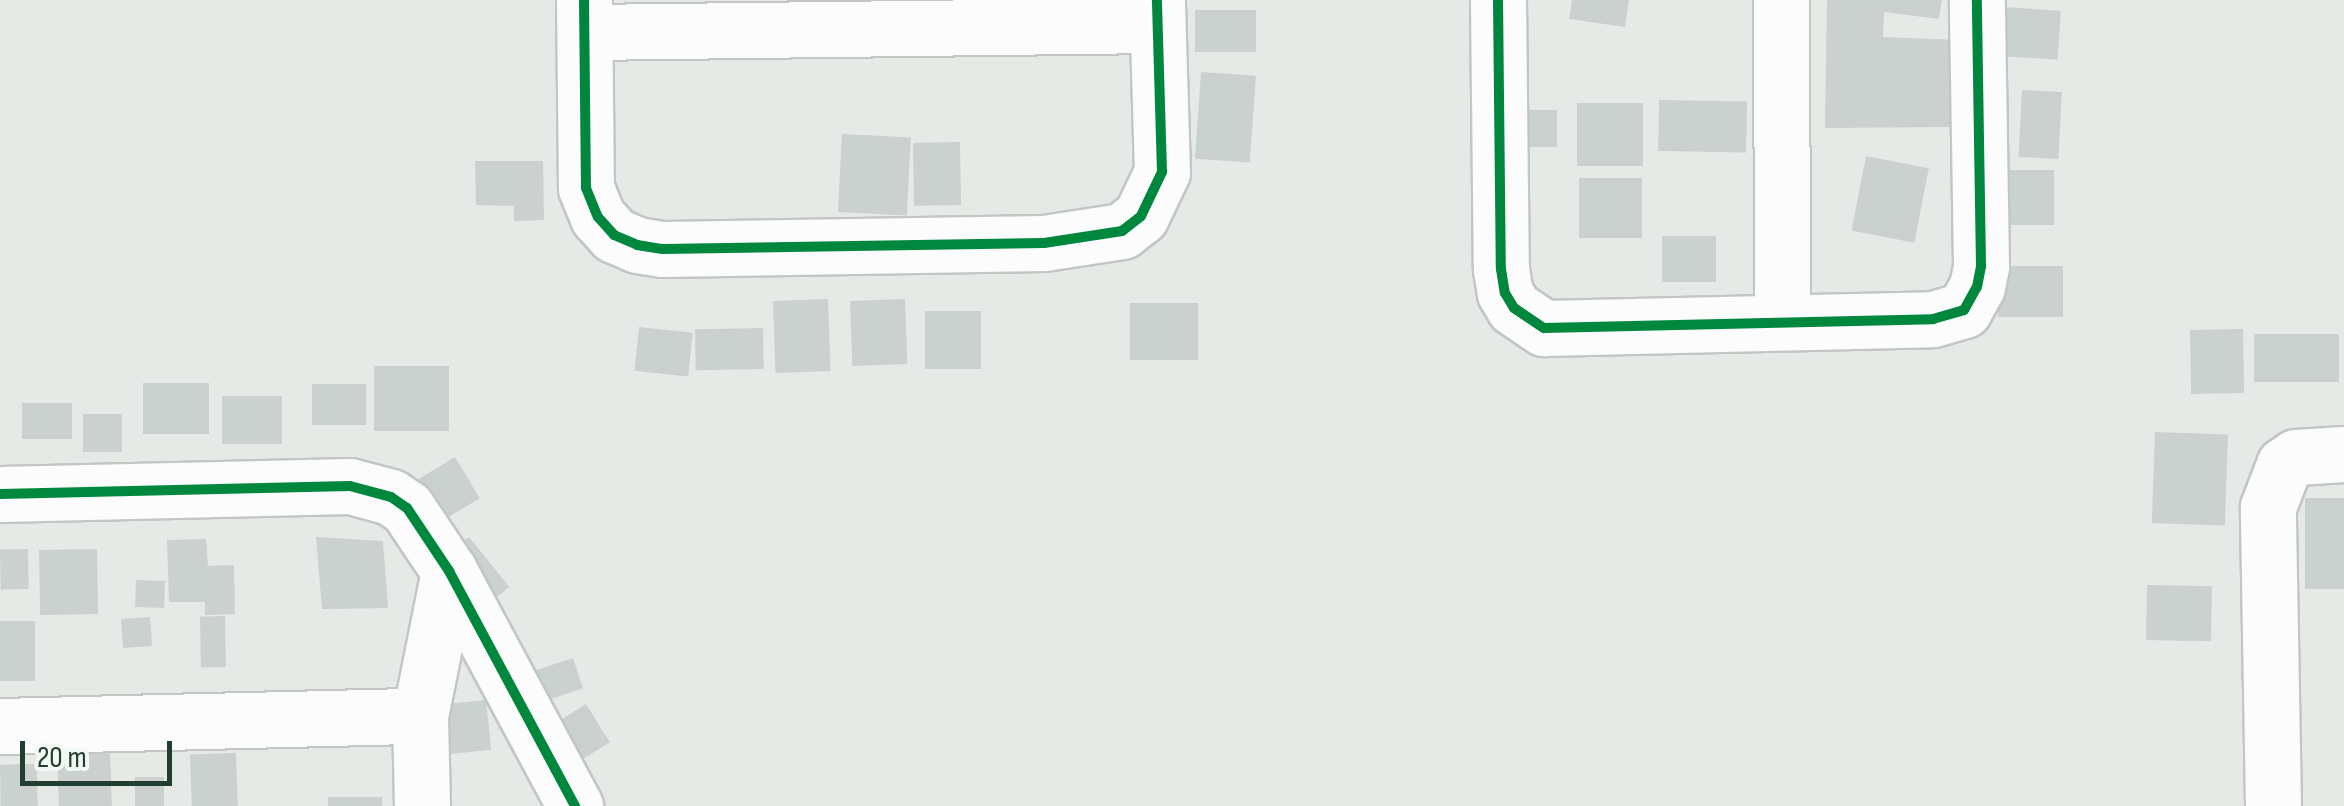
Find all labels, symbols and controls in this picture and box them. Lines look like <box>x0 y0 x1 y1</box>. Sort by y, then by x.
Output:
scale bar <box>25 721 178 783</box>
text: 20 m <box>37 740 87 776</box>

